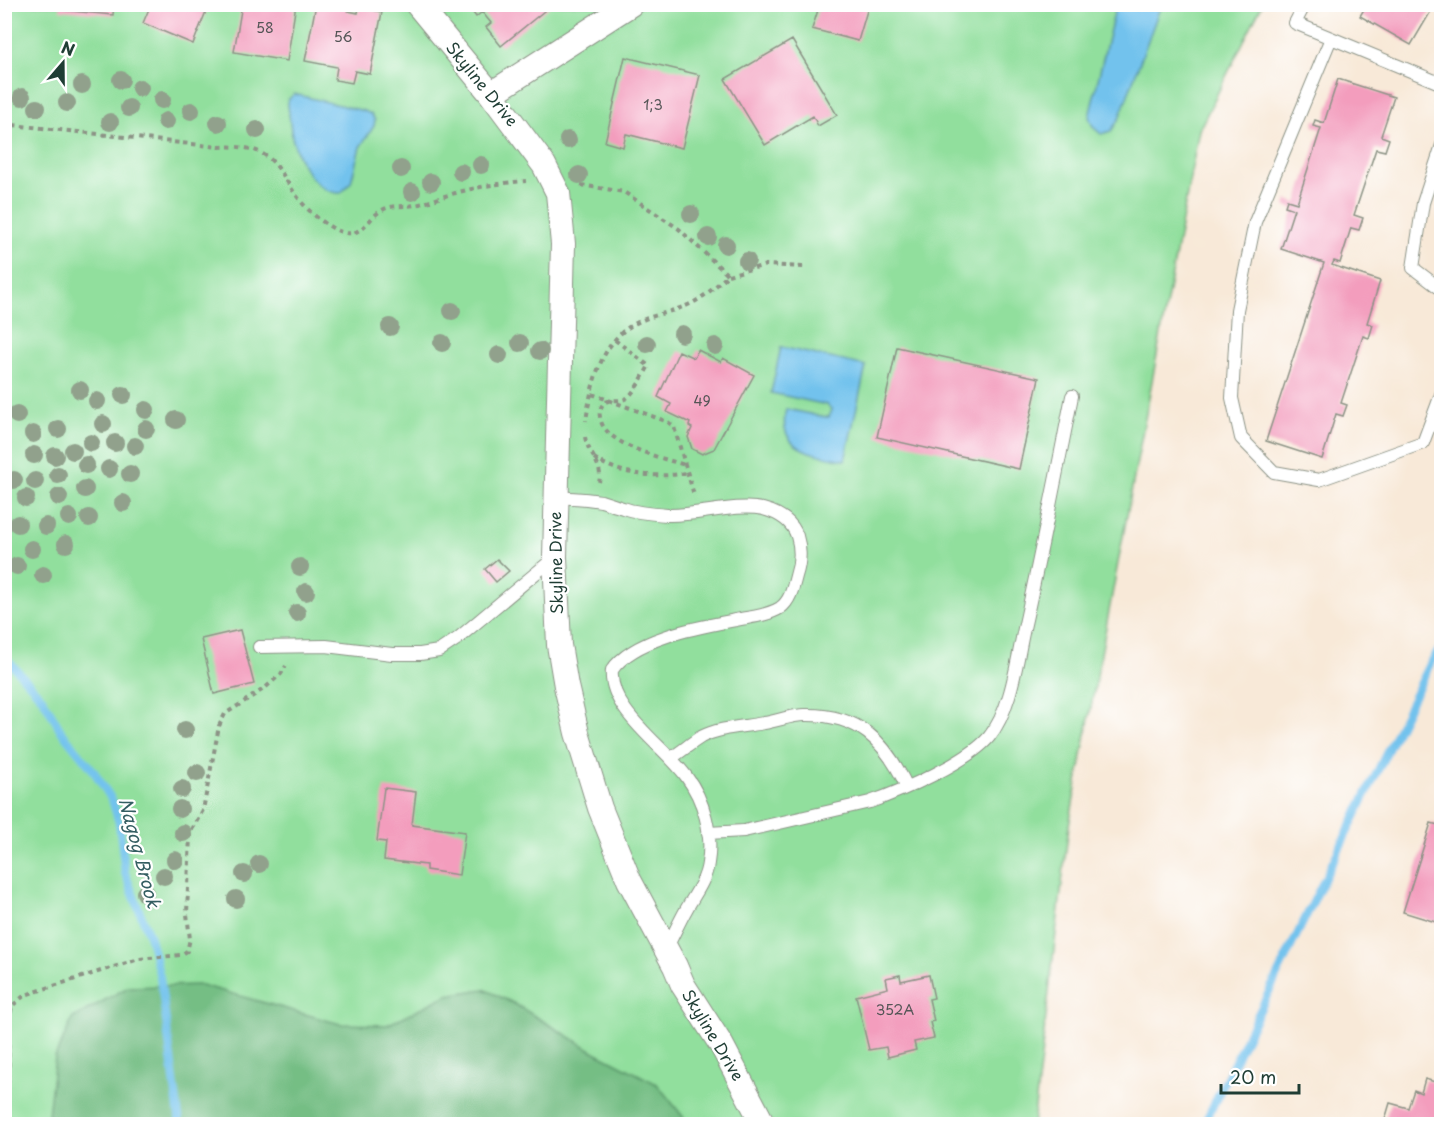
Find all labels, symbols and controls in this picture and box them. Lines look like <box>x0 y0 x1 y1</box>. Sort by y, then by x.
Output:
house number: 58 <box>256 17 274 38</box>
house number: 56 <box>334 26 353 47</box>
north arrow <box>33 33 93 93</box>
text: N <box>58 35 79 61</box>
street label: Skyline Drive <box>441 36 525 131</box>
house number: 1;3 <box>643 94 663 115</box>
house number: 49 <box>693 390 711 411</box>
street label: Skyline Drive <box>542 511 568 615</box>
water label: Nagog Brook <box>113 795 168 911</box>
street label: Skyline Drive <box>677 984 751 1085</box>
house number: 352A <box>876 999 914 1020</box>
scale bar <box>1221 1057 1299 1095</box>
text: 20 m <box>1230 1063 1276 1090</box>

